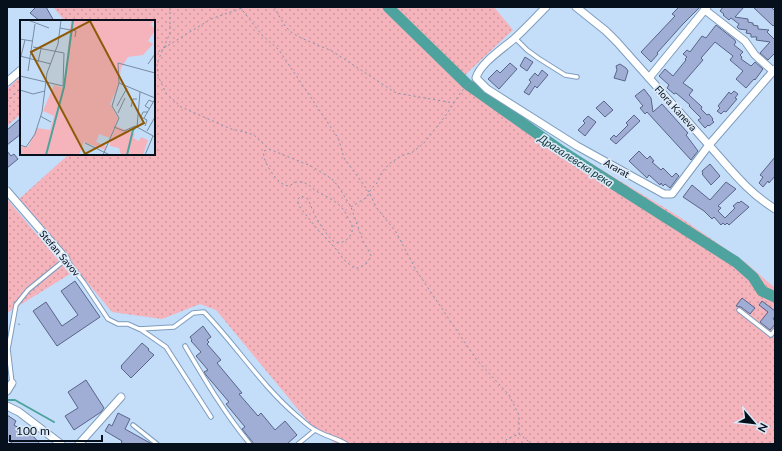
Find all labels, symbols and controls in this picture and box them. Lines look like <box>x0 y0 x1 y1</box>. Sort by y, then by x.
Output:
inset map <box>20 20 155 155</box>
street label: Flora Kaneva <box>652 83 700 133</box>
water label: Драгалевска река <box>536 131 616 189</box>
street label: Ararat <box>602 156 632 180</box>
street label: Stefan Savov <box>37 227 83 279</box>
north arrow <box>734 403 774 443</box>
scale bar <box>10 417 102 443</box>
text: N <box>756 421 771 435</box>
text: 100 m <box>16 423 50 438</box>

